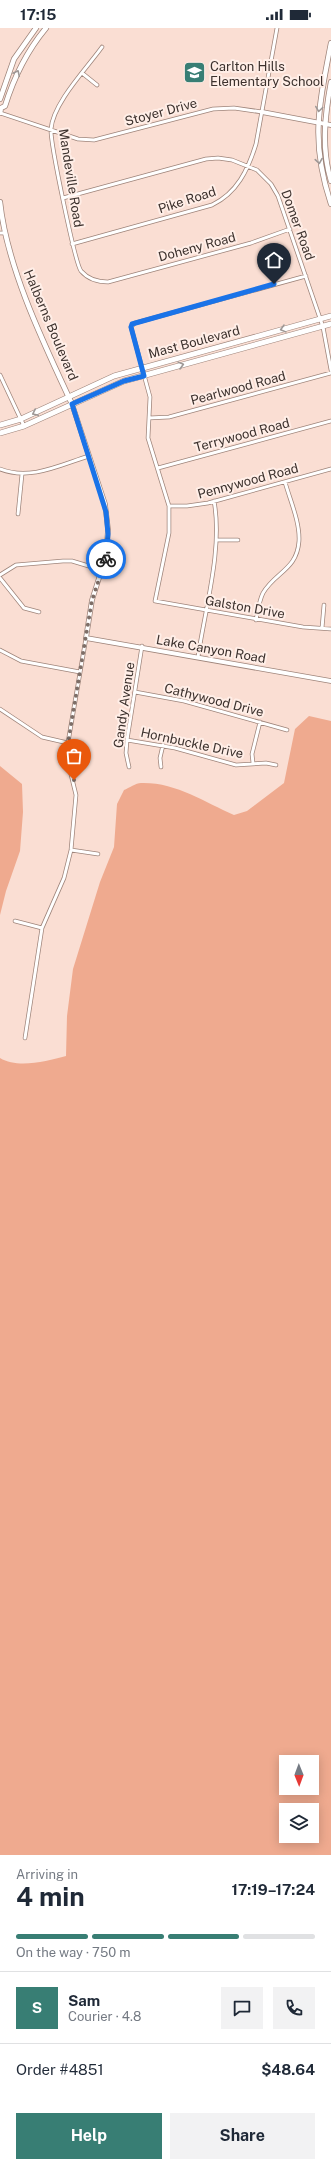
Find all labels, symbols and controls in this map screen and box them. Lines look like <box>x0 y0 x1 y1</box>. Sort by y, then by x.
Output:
text: 17:15 <box>20 6 56 23</box>
place label: Carlton Hills Elementary School <box>210 59 324 89</box>
school or university icon: Carlton Hills Elementary School <box>182 60 208 86</box>
one-way arrow <box>12 70 20 77</box>
street label: Stoyer Drive <box>123 95 199 129</box>
one-way arrow <box>315 106 324 112</box>
street label: Mandeville Road <box>56 128 86 228</box>
one-way arrow <box>314 158 323 165</box>
street label: Pike Road <box>156 184 218 216</box>
street label: Domer Road <box>278 188 318 262</box>
street label: Doheny Road <box>157 229 237 265</box>
pin <box>257 243 291 284</box>
icon: home <box>263 249 285 271</box>
street label: Halberns Boulevard <box>21 267 81 383</box>
street label: Mast Boulevard <box>147 323 241 361</box>
one-way arrow <box>280 324 287 333</box>
one-way arrow <box>178 361 185 370</box>
street label: Pearlwood Road <box>189 368 287 408</box>
one-way arrow <box>32 408 40 416</box>
street label: Terrywood Road <box>193 415 291 455</box>
street label: Pennywood Road <box>196 460 300 502</box>
courier <box>86 539 126 579</box>
icon: bike <box>95 548 117 570</box>
street label: Galston Drive <box>204 593 286 621</box>
street label: Lake Canyon Road <box>155 632 267 666</box>
street label: Gandy Avenue <box>111 661 137 749</box>
street label: Cathywood Drive <box>163 680 265 720</box>
street label: Hornbuckle Drive <box>139 725 245 761</box>
pin <box>57 739 91 780</box>
icon: bag <box>63 745 85 767</box>
north arrow <box>279 1755 319 1795</box>
map controls <box>279 1755 319 1843</box>
button: layers <box>279 1803 319 1843</box>
text: Arriving in <box>16 1867 78 1882</box>
text: 4 min <box>16 1881 85 1912</box>
text: 17:19–17:24 <box>231 1881 315 1898</box>
text: On the way · 750 m <box>16 1945 131 1960</box>
button: chat <box>221 1987 263 2029</box>
button: phone <box>273 1987 315 2029</box>
text: Sam <box>68 1992 100 2009</box>
text: S <box>32 1999 42 2016</box>
text: Courier · 4.8 <box>68 2009 141 2024</box>
text: Order #4851 <box>16 2061 104 2078</box>
text: $48.64 <box>261 2061 315 2078</box>
button: Help <box>16 2113 162 2159</box>
button: Share <box>170 2113 315 2159</box>

